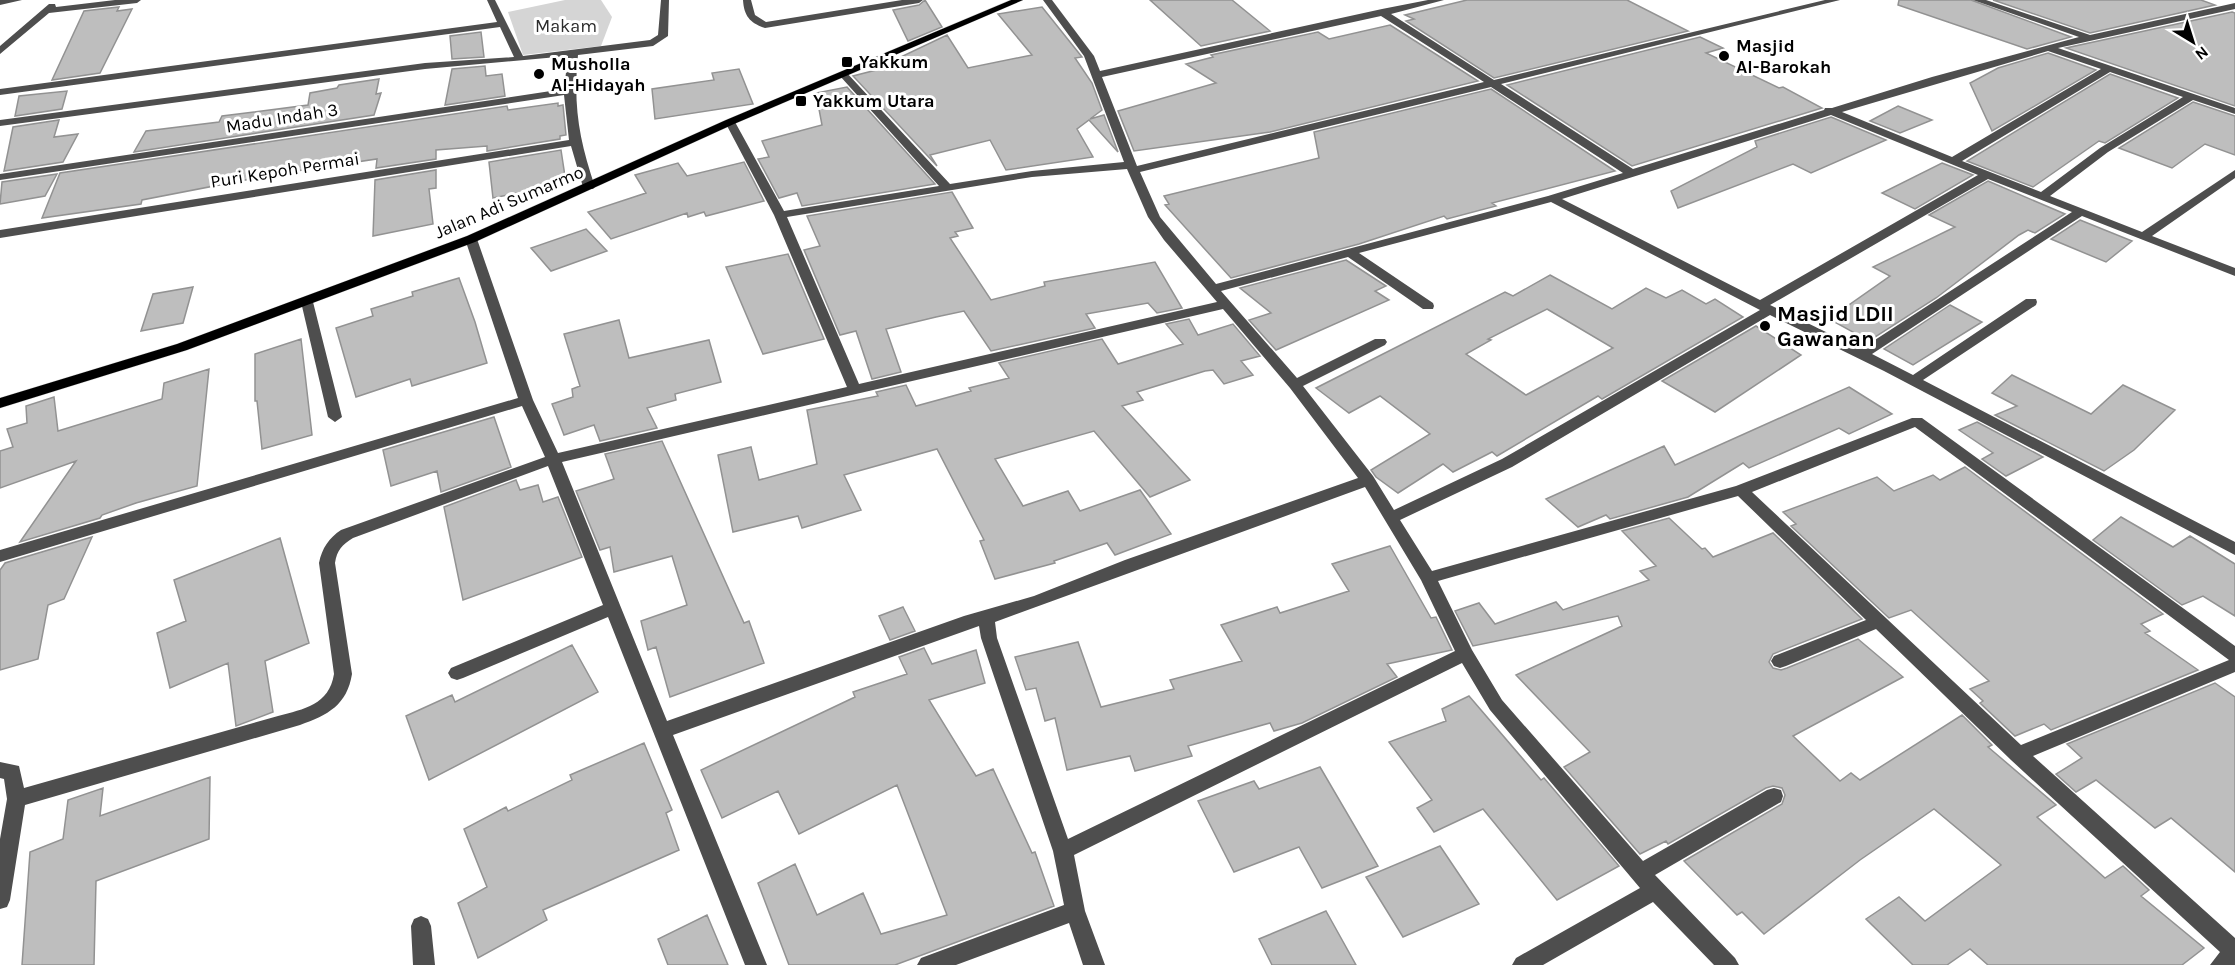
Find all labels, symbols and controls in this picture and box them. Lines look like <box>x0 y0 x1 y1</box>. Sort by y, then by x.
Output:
north arrow <box>2163 12 2223 72</box>
park label: Makam <box>535 15 597 37</box>
place label: Masjid Al-Barokah <box>1736 35 1831 78</box>
text: N <box>2192 42 2212 64</box>
marker: Masjid Al-Barokah <box>1717 49 1731 63</box>
place label: Yakkum <box>859 51 928 73</box>
place label: Musholla Al-Hidayah <box>551 53 645 96</box>
marker: Yakkum <box>840 55 854 69</box>
marker: Musholla Al-Hidayah <box>532 67 546 81</box>
place label: Yakkum Utara <box>813 90 935 112</box>
marker: Yakkum Utara <box>794 94 808 108</box>
street label: Madu Indah 3 <box>224 98 340 138</box>
street label: Puri Kepoh Permai <box>209 147 361 193</box>
street label: Jalan Adi Sumarmo <box>431 161 587 243</box>
place label: Masjid LDII Gawanan <box>1777 301 1894 352</box>
marker: Masjid LDII Gawanan <box>1758 319 1772 333</box>

